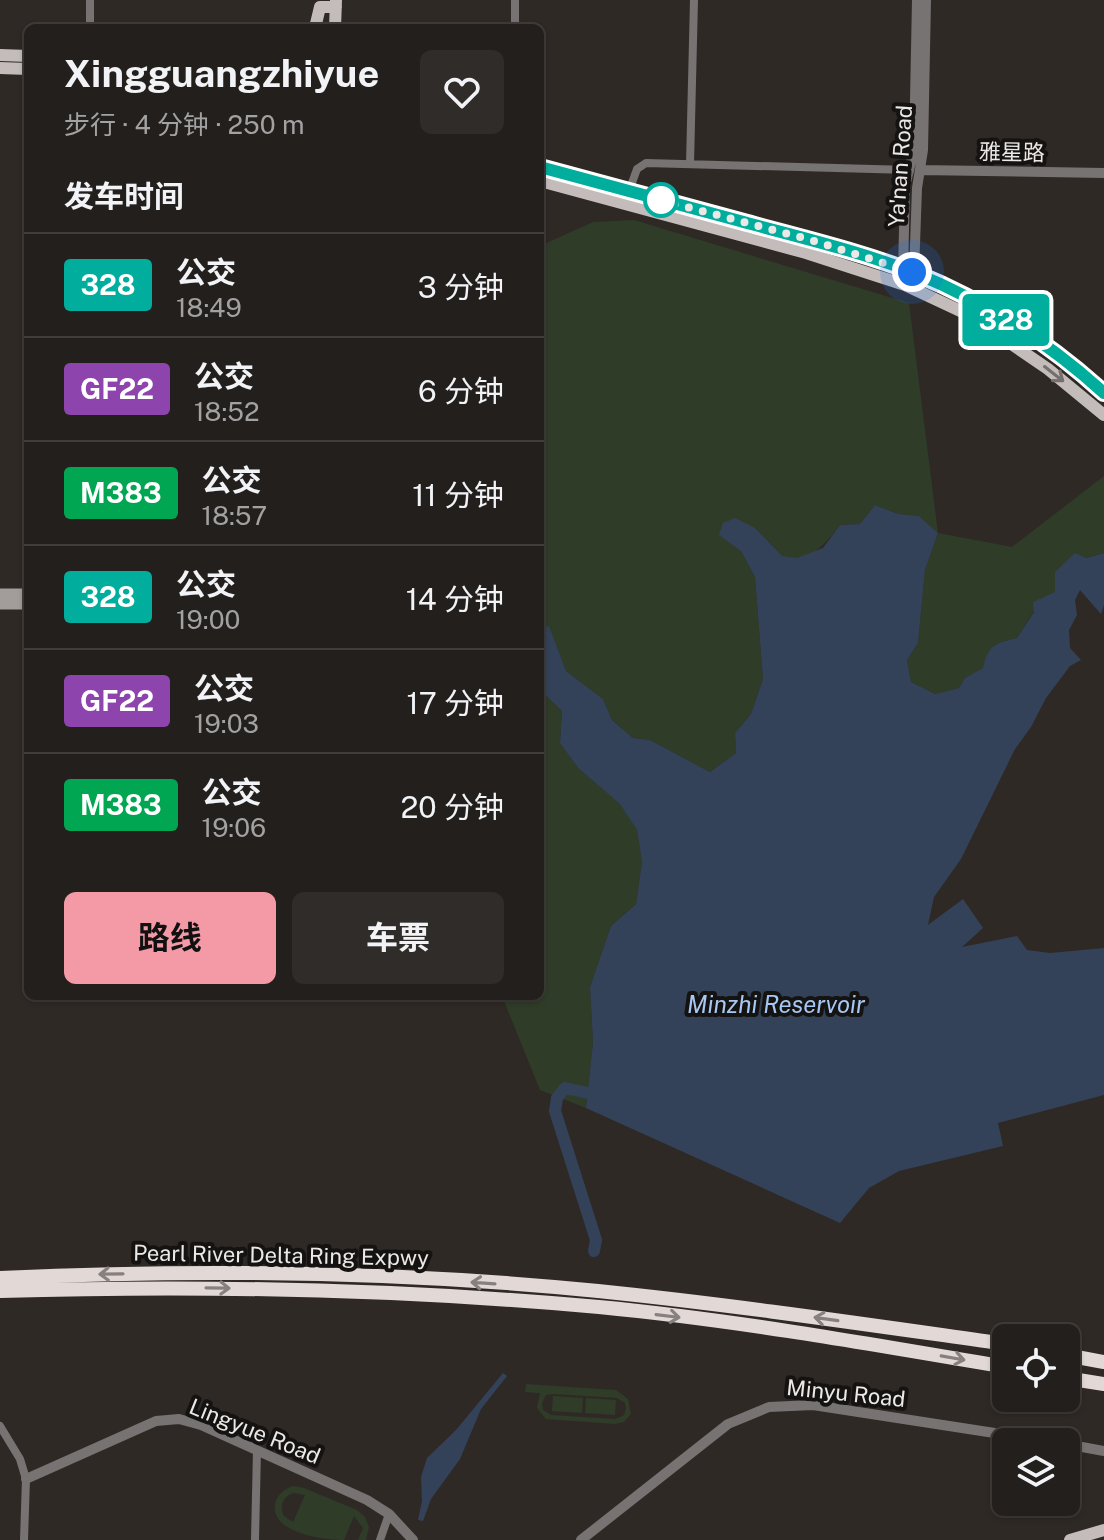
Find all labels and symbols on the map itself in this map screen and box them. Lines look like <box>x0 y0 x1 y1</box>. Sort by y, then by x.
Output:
street label: Ya'nan Road <box>883 104 917 228</box>
street label: 雅星路 <box>979 138 1045 166</box>
unlabelled marker <box>644 183 678 217</box>
your location <box>892 252 932 292</box>
line badge: 328 <box>960 294 1052 346</box>
one-way arrow <box>1043 365 1064 382</box>
water label: Minzhi Reservoir <box>687 990 866 1018</box>
street label: Pearl River Delta Ring Expwy <box>133 1239 429 1271</box>
one-way arrow <box>98 1267 125 1282</box>
one-way arrow <box>470 1275 497 1290</box>
one-way arrow <box>204 1280 231 1295</box>
one-way arrow <box>654 1308 681 1323</box>
one-way arrow <box>814 1310 839 1325</box>
one-way arrow <box>940 1351 965 1366</box>
street label: Minyu Road <box>785 1374 907 1412</box>
street label: Lingyue Road <box>186 1393 324 1469</box>

